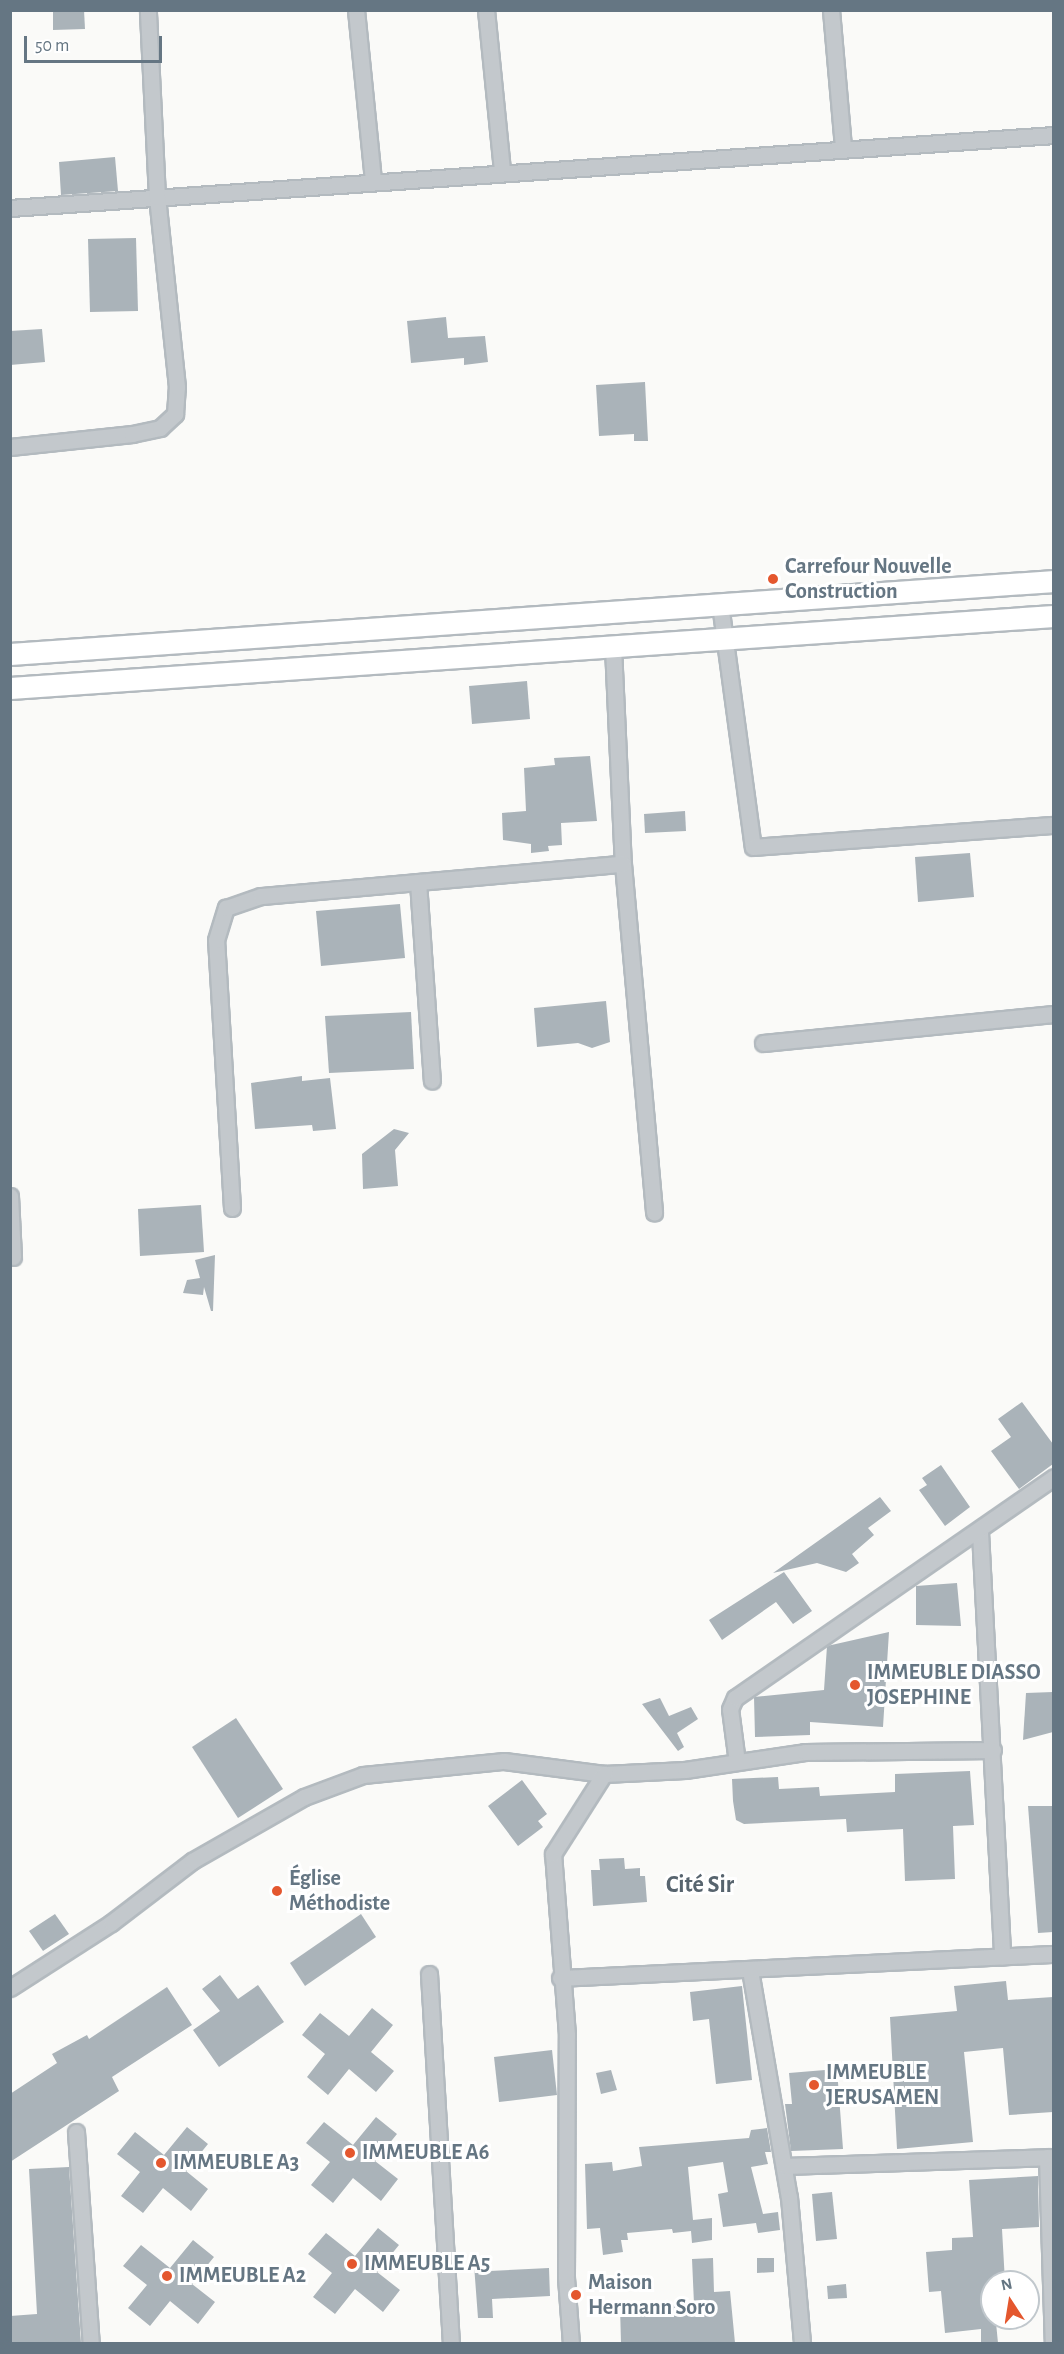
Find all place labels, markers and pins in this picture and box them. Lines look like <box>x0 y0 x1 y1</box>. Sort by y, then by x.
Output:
place label: Carrefour Nouvelle Construction <box>785 553 952 604</box>
marker: Carrefour Nouvelle Construction <box>766 572 780 586</box>
place label: IMMEUBLE DIASSO JOSEPHINE <box>867 1659 1041 1711</box>
marker: IMMEUBLE DIASSO JOSEPHINE <box>848 1678 862 1692</box>
place label: Église Méthodiste <box>289 1865 390 1916</box>
marker: Église Méthodiste <box>270 1884 284 1898</box>
place label: IMMEUBLE JERUSAMEN <box>826 2059 939 2110</box>
marker: IMMEUBLE JERUSAMEN <box>807 2078 821 2092</box>
place label: IMMEUBLE A6 <box>362 2140 489 2166</box>
marker: IMMEUBLE A6 <box>343 2146 357 2160</box>
place label: IMMEUBLE A3 <box>173 2150 299 2176</box>
marker: IMMEUBLE A3 <box>154 2156 168 2170</box>
place label: IMMEUBLE A5 <box>364 2251 490 2277</box>
marker: IMMEUBLE A5 <box>345 2257 359 2271</box>
place label: IMMEUBLE A2 <box>179 2263 306 2289</box>
marker: IMMEUBLE A2 <box>160 2269 174 2283</box>
place label: Maison Hermann Soro <box>588 2269 715 2320</box>
marker: Maison Hermann Soro <box>569 2288 583 2302</box>

